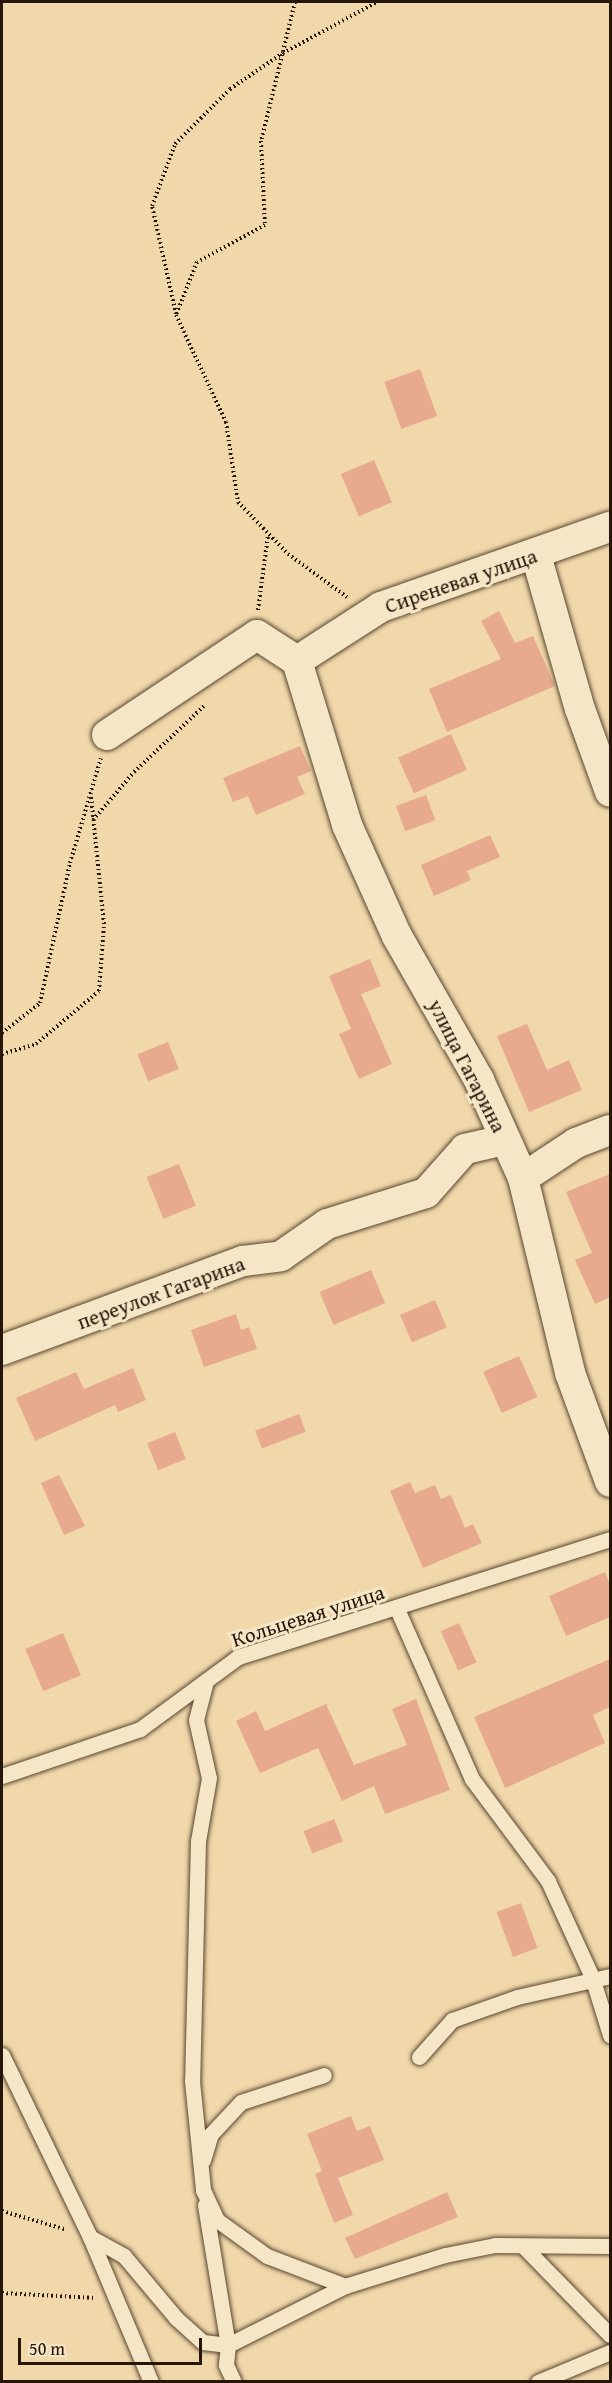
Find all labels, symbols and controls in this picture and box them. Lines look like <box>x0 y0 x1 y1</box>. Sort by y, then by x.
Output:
street label: Сиреневая улица <box>382 543 540 619</box>
street label: улица Гагарина <box>423 995 511 1137</box>
street label: переулок Гагарина <box>74 1251 248 1335</box>
street label: Кольцевая улица <box>228 1579 388 1653</box>
scale bar <box>21 2326 206 2364</box>
text: 50 m <box>29 2335 65 2362</box>

